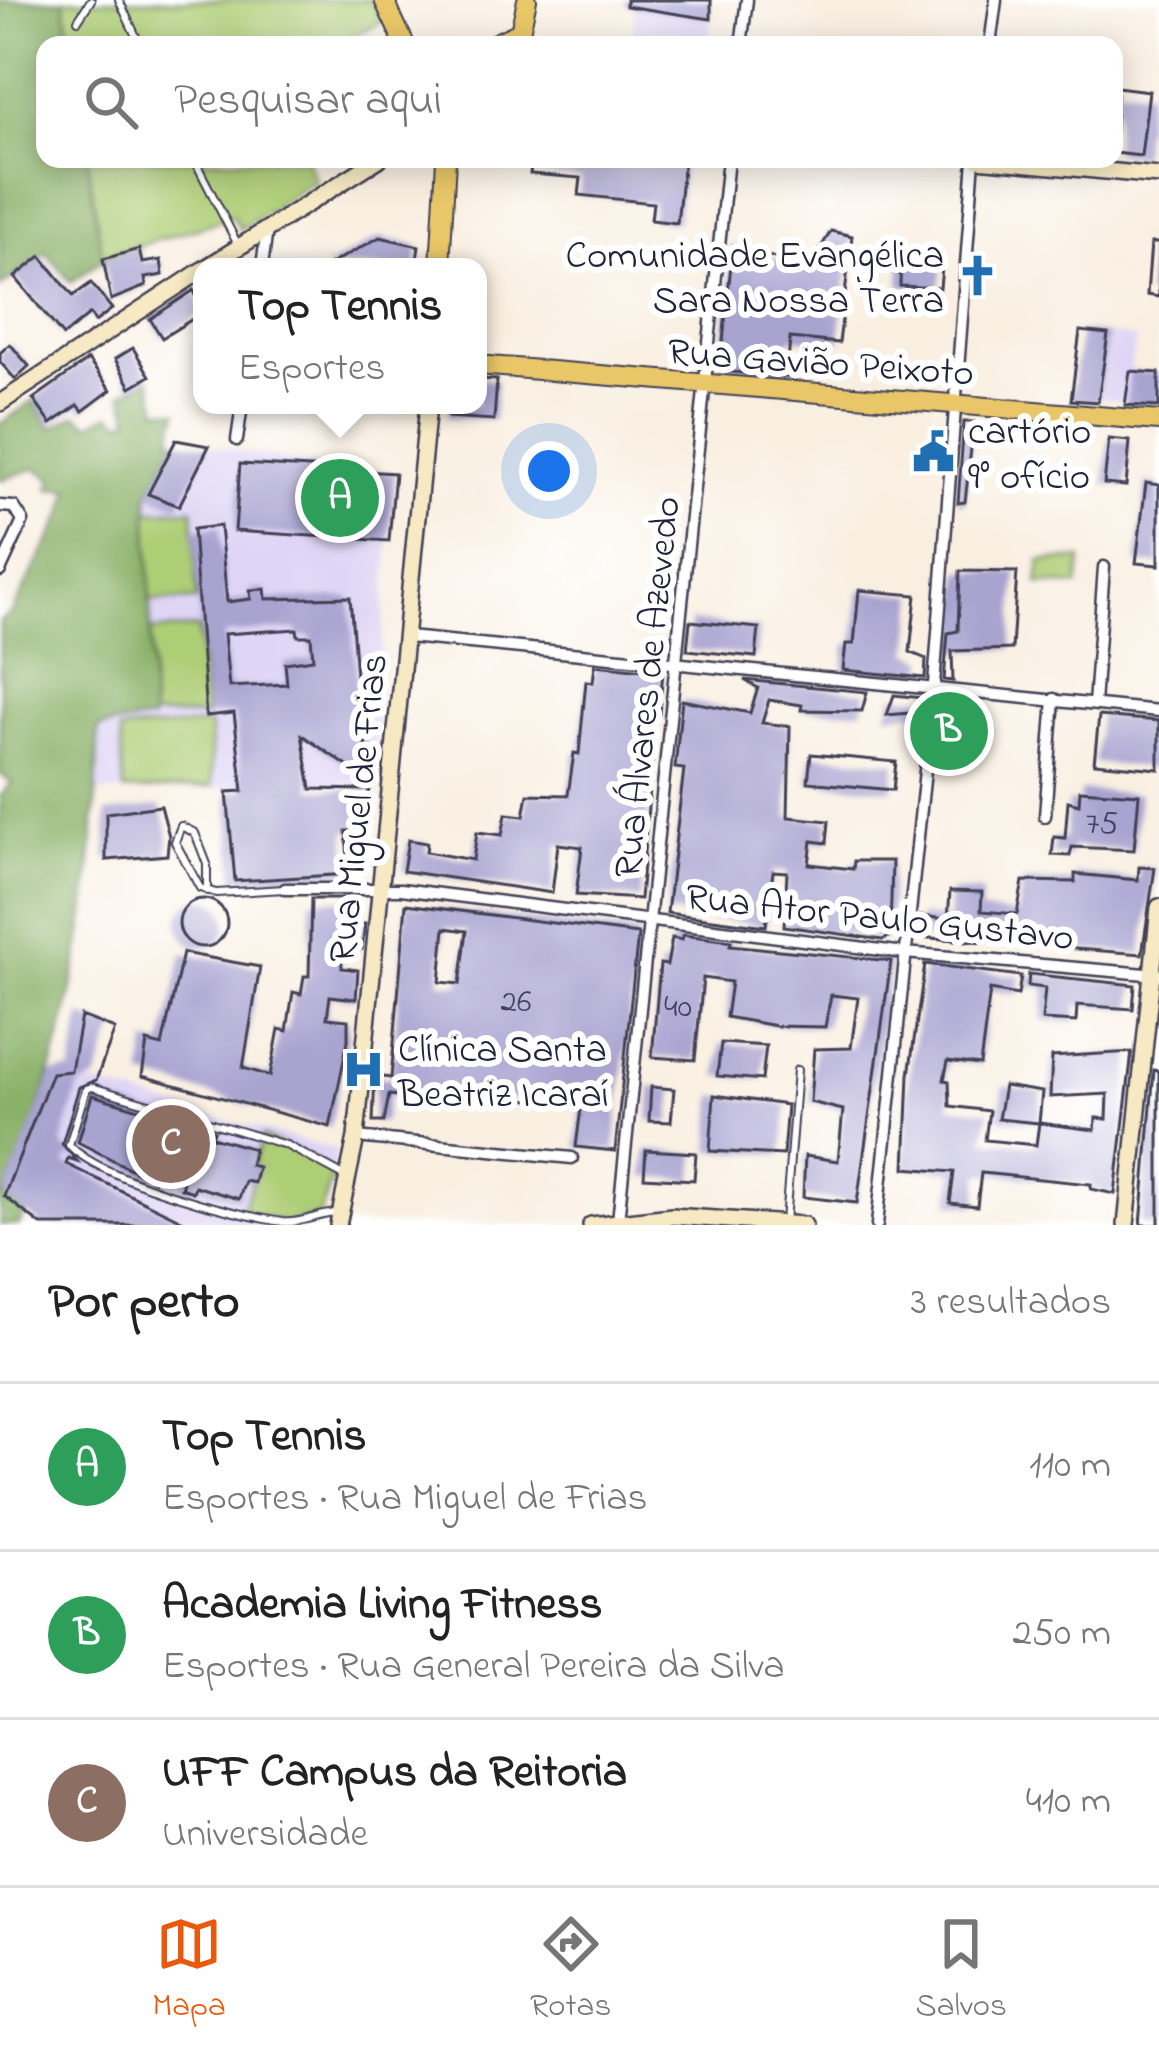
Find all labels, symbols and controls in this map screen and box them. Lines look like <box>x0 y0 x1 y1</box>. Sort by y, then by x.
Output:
search box <box>36 36 1123 168</box>
icon: search <box>78 69 144 135</box>
text: Pesquisar aqui <box>174 69 442 135</box>
place label: Comunidade Evangélica Sara Nossa Terra <box>566 229 944 331</box>
church icon: Comunidade Evangélica Sara Nossa Terra <box>955 252 1001 298</box>
popup <box>193 258 487 414</box>
text: Top Tennis <box>238 275 442 341</box>
street label: Rua Gavião Peixoto <box>666 325 976 404</box>
text: Esportes <box>238 341 385 398</box>
place label: cartório 9° ofício <box>968 405 1091 507</box>
public building icon: cartório 9° ofício <box>911 428 957 474</box>
your location <box>519 441 579 501</box>
pin: A <box>301 453 379 543</box>
street label: Rua Álvares de Azevedo <box>601 494 698 881</box>
street label: Rua Miguel de Frias <box>316 651 405 966</box>
pin: B <box>910 686 988 776</box>
house number: 75 <box>1086 801 1118 849</box>
street label: Rua Ator Paulo Gustavo <box>683 871 1076 968</box>
house number: 26 <box>501 979 531 1027</box>
house number: 40 <box>664 984 692 1032</box>
place label: Clínica Santa Beatriz Icaraí <box>397 1023 609 1125</box>
hospital icon: Clínica Santa Beatriz Icaraí <box>341 1046 387 1092</box>
pin: C <box>132 1099 210 1189</box>
text: Por perto <box>48 1266 240 1341</box>
text: 3 resultados <box>911 1275 1111 1332</box>
text: Top Tennis <box>162 1405 366 1471</box>
text: A <box>75 1438 99 1495</box>
text: 110 m <box>1029 1438 1111 1495</box>
text: Esportes · Rua Miguel de Frias <box>162 1471 647 1528</box>
text: Academia Living Fitness <box>162 1573 602 1639</box>
text: B <box>74 1606 100 1663</box>
text: 250 m <box>1012 1606 1111 1663</box>
text: Esportes · Rua General Pereira da Silva <box>162 1639 785 1696</box>
text: UFF Campus da Reitoria <box>162 1741 627 1807</box>
text: C <box>76 1774 98 1831</box>
text: 410 m <box>1026 1774 1111 1831</box>
text: Universidade <box>162 1807 368 1864</box>
tab: Mapa <box>152 1911 226 2031</box>
tab: Rotas <box>530 1911 611 2031</box>
tab: Salvos <box>916 1911 1007 2031</box>

